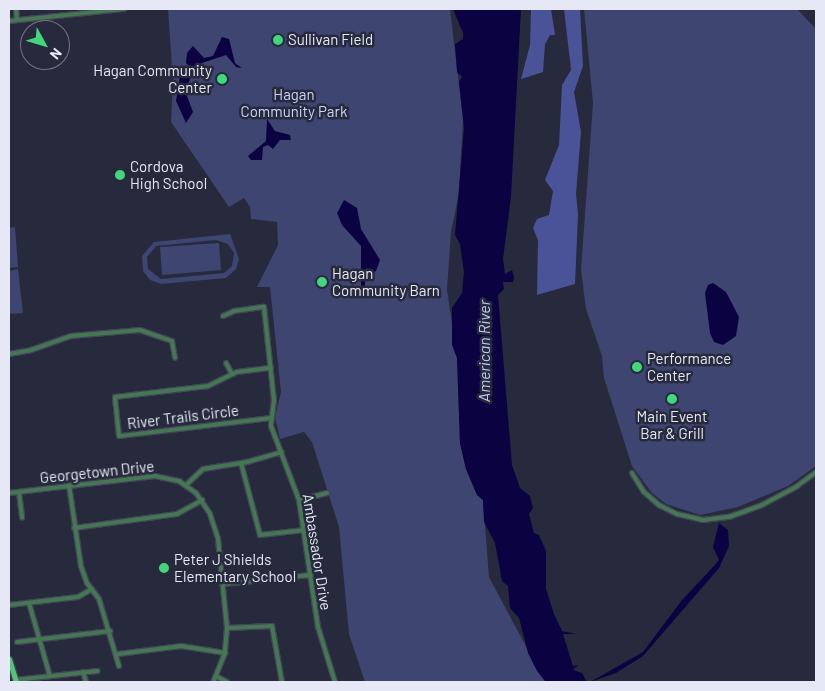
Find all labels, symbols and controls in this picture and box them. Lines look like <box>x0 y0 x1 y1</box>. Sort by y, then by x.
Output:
north arrow <box>20 20 70 70</box>
place label: Sullivan Field <box>288 31 373 49</box>
marker: Sullivan Field <box>272 34 284 46</box>
text: N <box>47 45 66 63</box>
place label: Hagan Community Center <box>93 61 212 96</box>
marker: Hagan Community Center <box>216 73 228 85</box>
park label: Hagan Community Park <box>241 85 347 120</box>
place label: Cordova High School <box>130 157 207 192</box>
marker: Cordova High School <box>114 169 126 181</box>
place label: Hagan Community Barn <box>332 264 440 299</box>
marker: Hagan Community Barn <box>316 276 328 288</box>
water label: American River <box>474 300 494 402</box>
place label: Performance Center <box>647 349 731 384</box>
marker: Performance Center <box>631 361 643 373</box>
marker: Main Event Bar & Grill <box>666 393 678 405</box>
street label: River Trails Circle <box>126 401 240 433</box>
place label: Main Event Bar & Grill <box>637 407 707 442</box>
street label: Georgetown Drive <box>39 457 155 487</box>
street label: Ambassador Drive <box>299 493 335 611</box>
place label: Peter J Shields Elementary School <box>174 550 296 585</box>
marker: Peter J Shields Elementary School <box>158 562 170 574</box>

